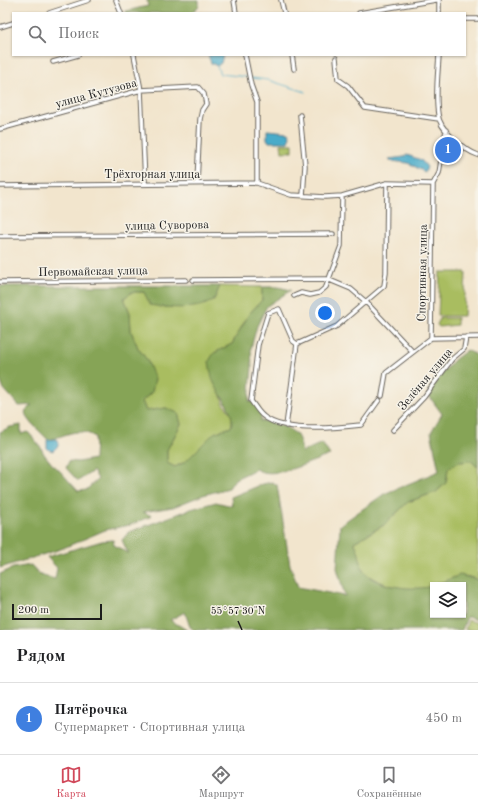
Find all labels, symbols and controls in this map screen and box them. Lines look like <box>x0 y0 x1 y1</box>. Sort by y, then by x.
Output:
search box <box>12 12 466 56</box>
icon: search <box>26 23 48 45</box>
text: Поиск <box>58 27 99 42</box>
street label: улица Кутузова <box>54 77 138 111</box>
pin: 1 <box>435 135 461 165</box>
street label: Трёхгорная улица <box>104 169 200 181</box>
street label: улица Суворова <box>125 219 209 233</box>
street label: Спортивная улица <box>416 224 430 322</box>
street label: Первомайская улица <box>38 265 148 279</box>
your location <box>315 303 335 323</box>
street label: Зелёная улица <box>396 346 455 413</box>
map controls <box>430 582 466 618</box>
button: layers <box>430 582 466 618</box>
scale bar <box>12 602 102 621</box>
text: 200 m <box>18 605 49 616</box>
text: 55°57'30"N <box>211 606 266 616</box>
text: Рядом <box>16 648 65 665</box>
text: Пятёрочка <box>54 703 128 718</box>
text: 1 <box>25 712 33 725</box>
text: 450 m <box>425 712 462 725</box>
text: Супермаркет · Спортивная улица <box>54 721 245 734</box>
tab: Карта <box>56 764 86 802</box>
tab: Маршрут <box>199 764 244 802</box>
tab: Сохранённые <box>357 764 422 802</box>

